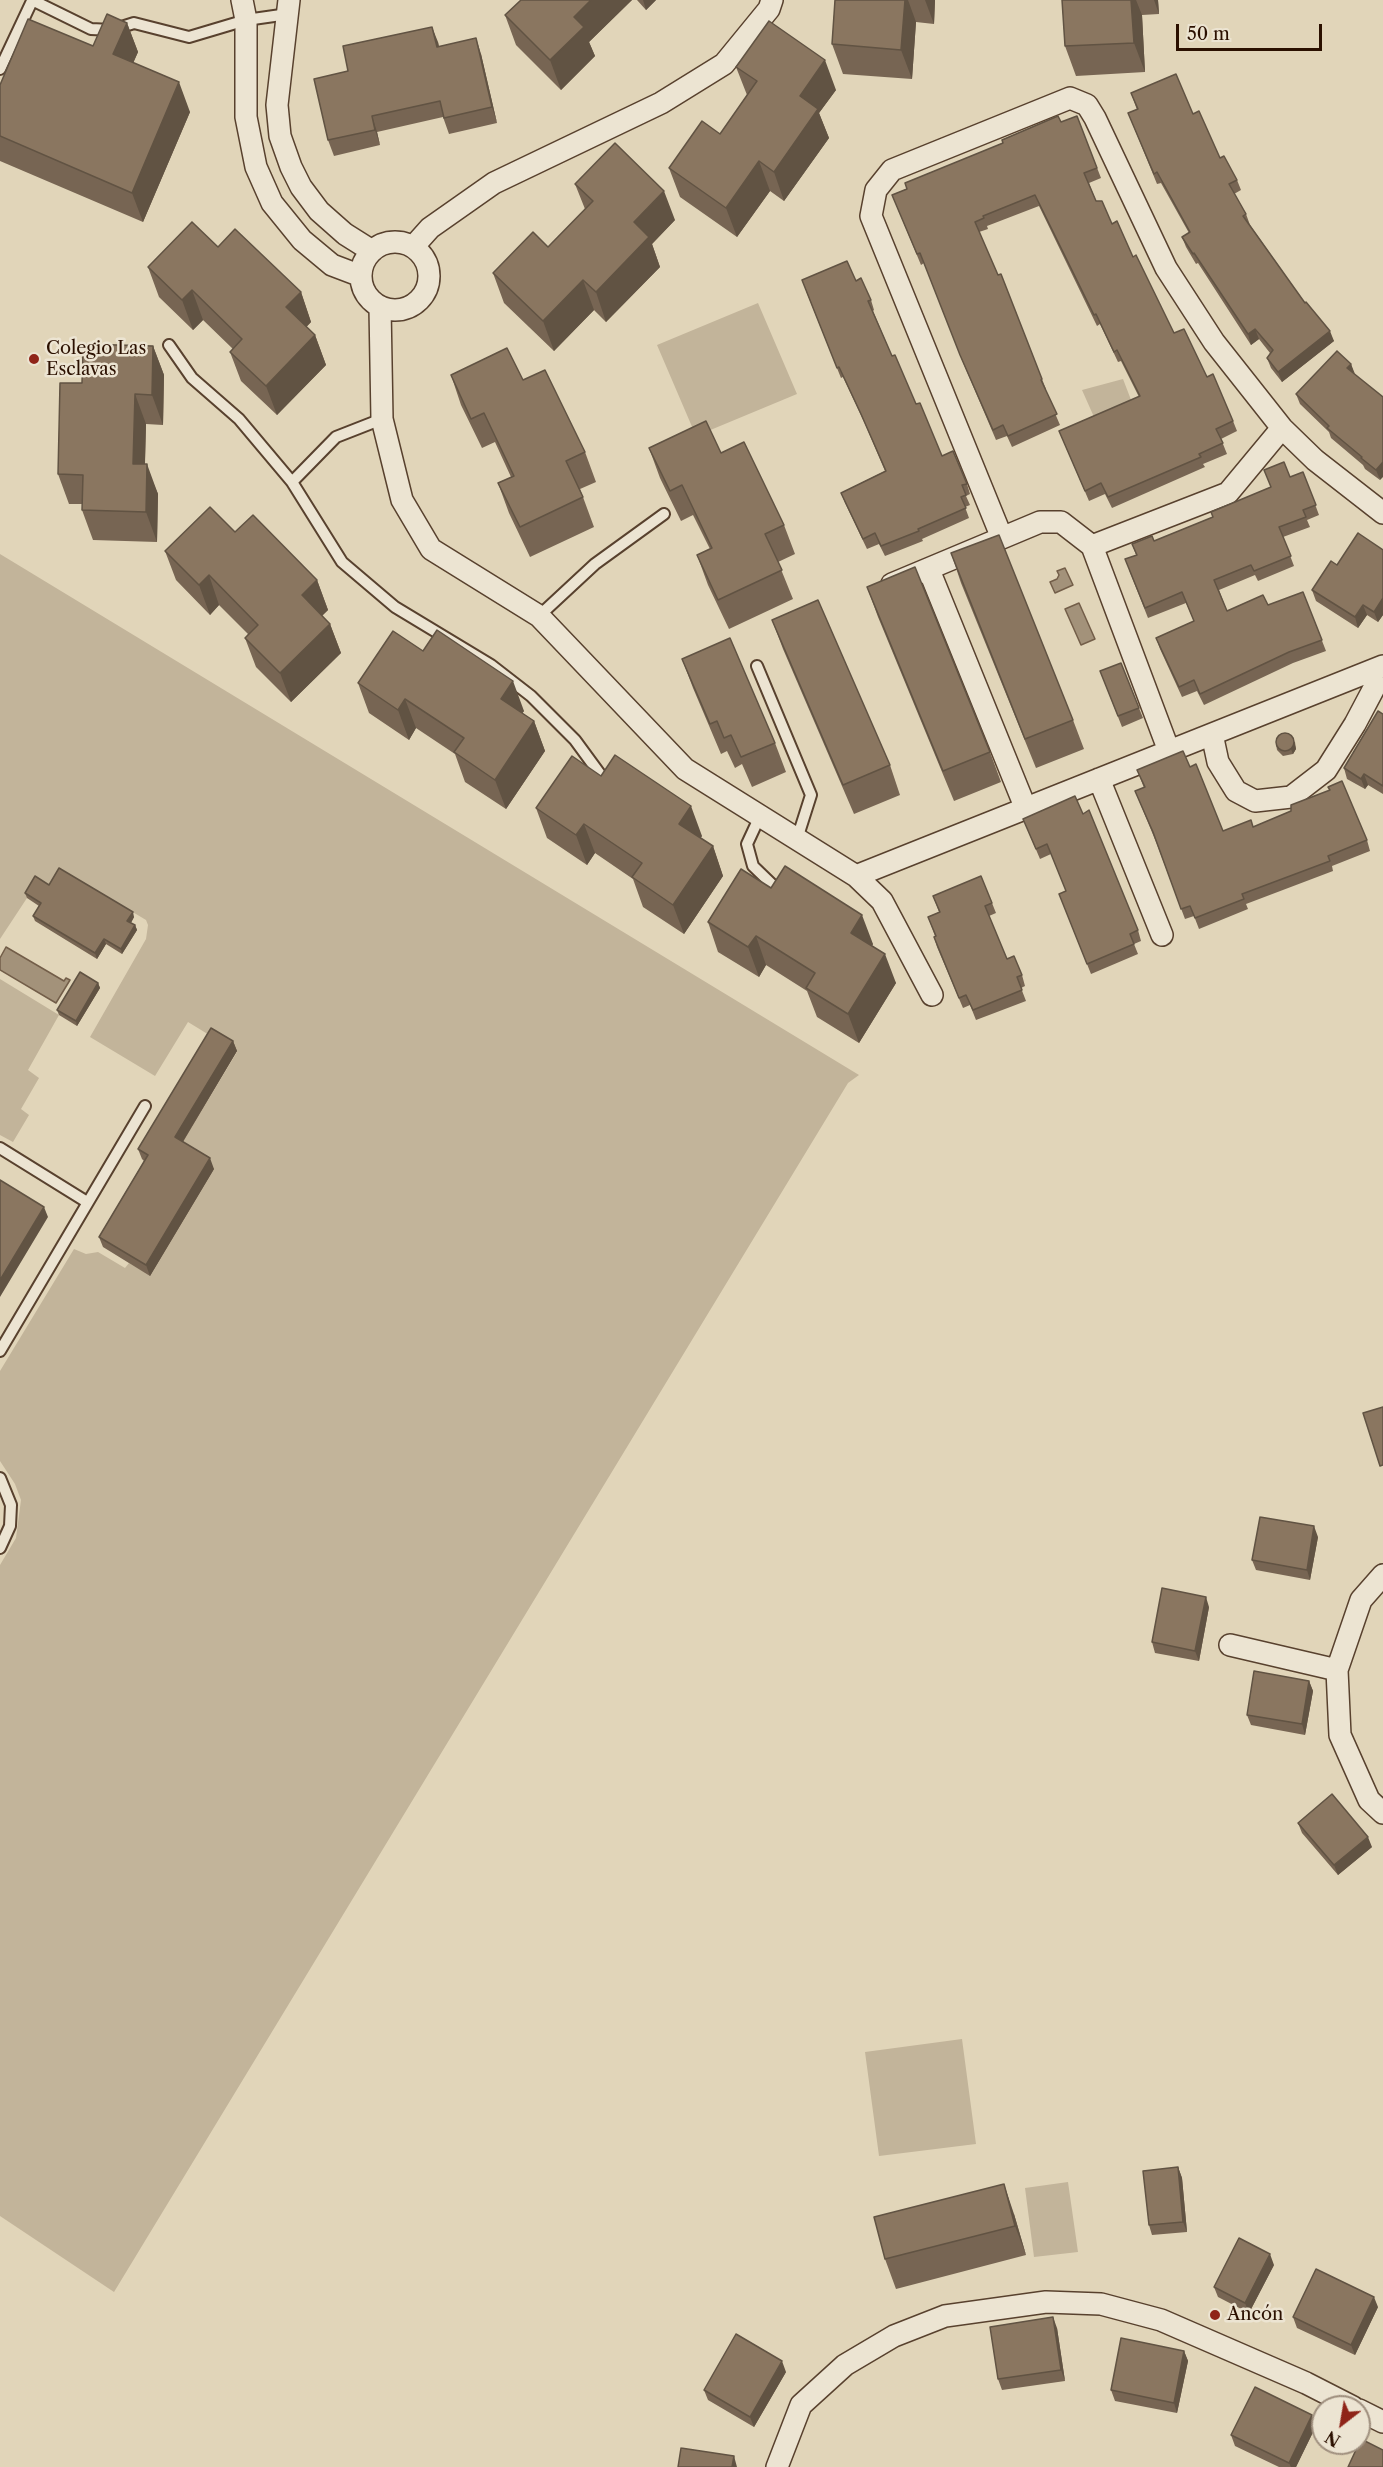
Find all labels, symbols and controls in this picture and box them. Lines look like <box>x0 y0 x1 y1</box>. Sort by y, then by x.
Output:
scale bar <box>1179 12 1324 50</box>
text: 50 m <box>1187 23 1230 45</box>
place label: Colegio Las Esclavas <box>46 338 146 380</box>
marker: Colegio Las Esclavas <box>27 352 41 366</box>
place label: Ancón <box>1227 2304 1283 2326</box>
marker: Ancón <box>1208 2308 1222 2322</box>
north arrow <box>1311 2395 1371 2455</box>
text: N <box>1322 2427 1344 2451</box>

